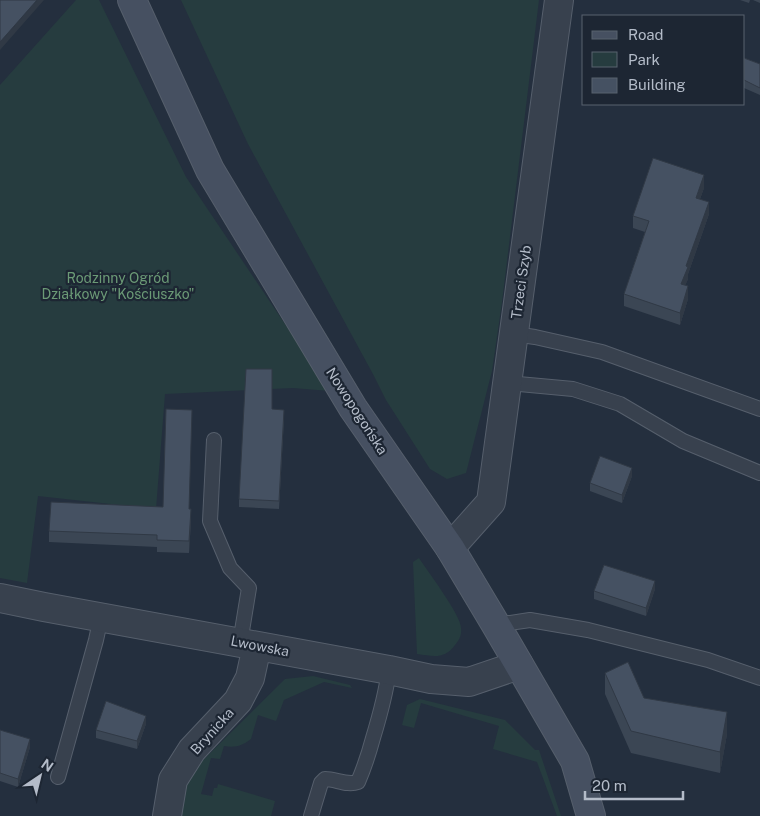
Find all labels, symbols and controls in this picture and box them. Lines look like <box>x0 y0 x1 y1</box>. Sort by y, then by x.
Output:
legend <box>582 15 745 105</box>
text: Road <box>628 26 664 43</box>
text: Park <box>628 51 660 68</box>
text: Building <box>628 76 686 93</box>
street label: Trzeci Szyb <box>508 244 534 320</box>
park label: Rodzinny Ogród Działkowy "Kościuszko" <box>41 270 195 302</box>
street label: Nowopogońska <box>323 365 391 457</box>
street label: Lwowska <box>229 632 291 660</box>
street label: Brynicka <box>187 704 237 758</box>
north arrow <box>15 751 65 801</box>
text: N <box>38 756 57 775</box>
scale bar <box>585 768 682 800</box>
text: 20 m <box>592 777 627 794</box>

